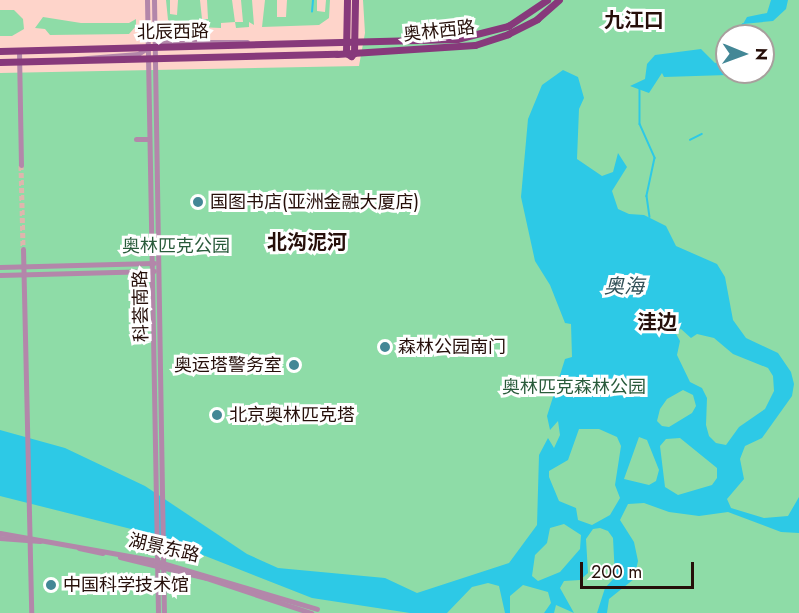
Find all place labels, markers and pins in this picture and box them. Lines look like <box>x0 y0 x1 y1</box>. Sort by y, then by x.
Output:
place label: 国图书店(亚洲金融大厦店) <box>210 191 419 213</box>
marker: 国图书店(亚洲金融大厦店) <box>191 195 205 209</box>
place label: 森林公园南门 <box>398 336 506 358</box>
marker: 森林公园南门 <box>376 338 394 356</box>
place label: 奥运塔警务室 <box>174 354 282 376</box>
marker: 奥运塔警务室 <box>287 358 301 372</box>
place label: 北京奥林匹克塔 <box>229 404 355 426</box>
marker: 北京奥林匹克塔 <box>210 408 224 422</box>
place label: 中国科学技术馆 <box>63 574 189 596</box>
marker: 中国科学技术馆 <box>44 578 58 592</box>

